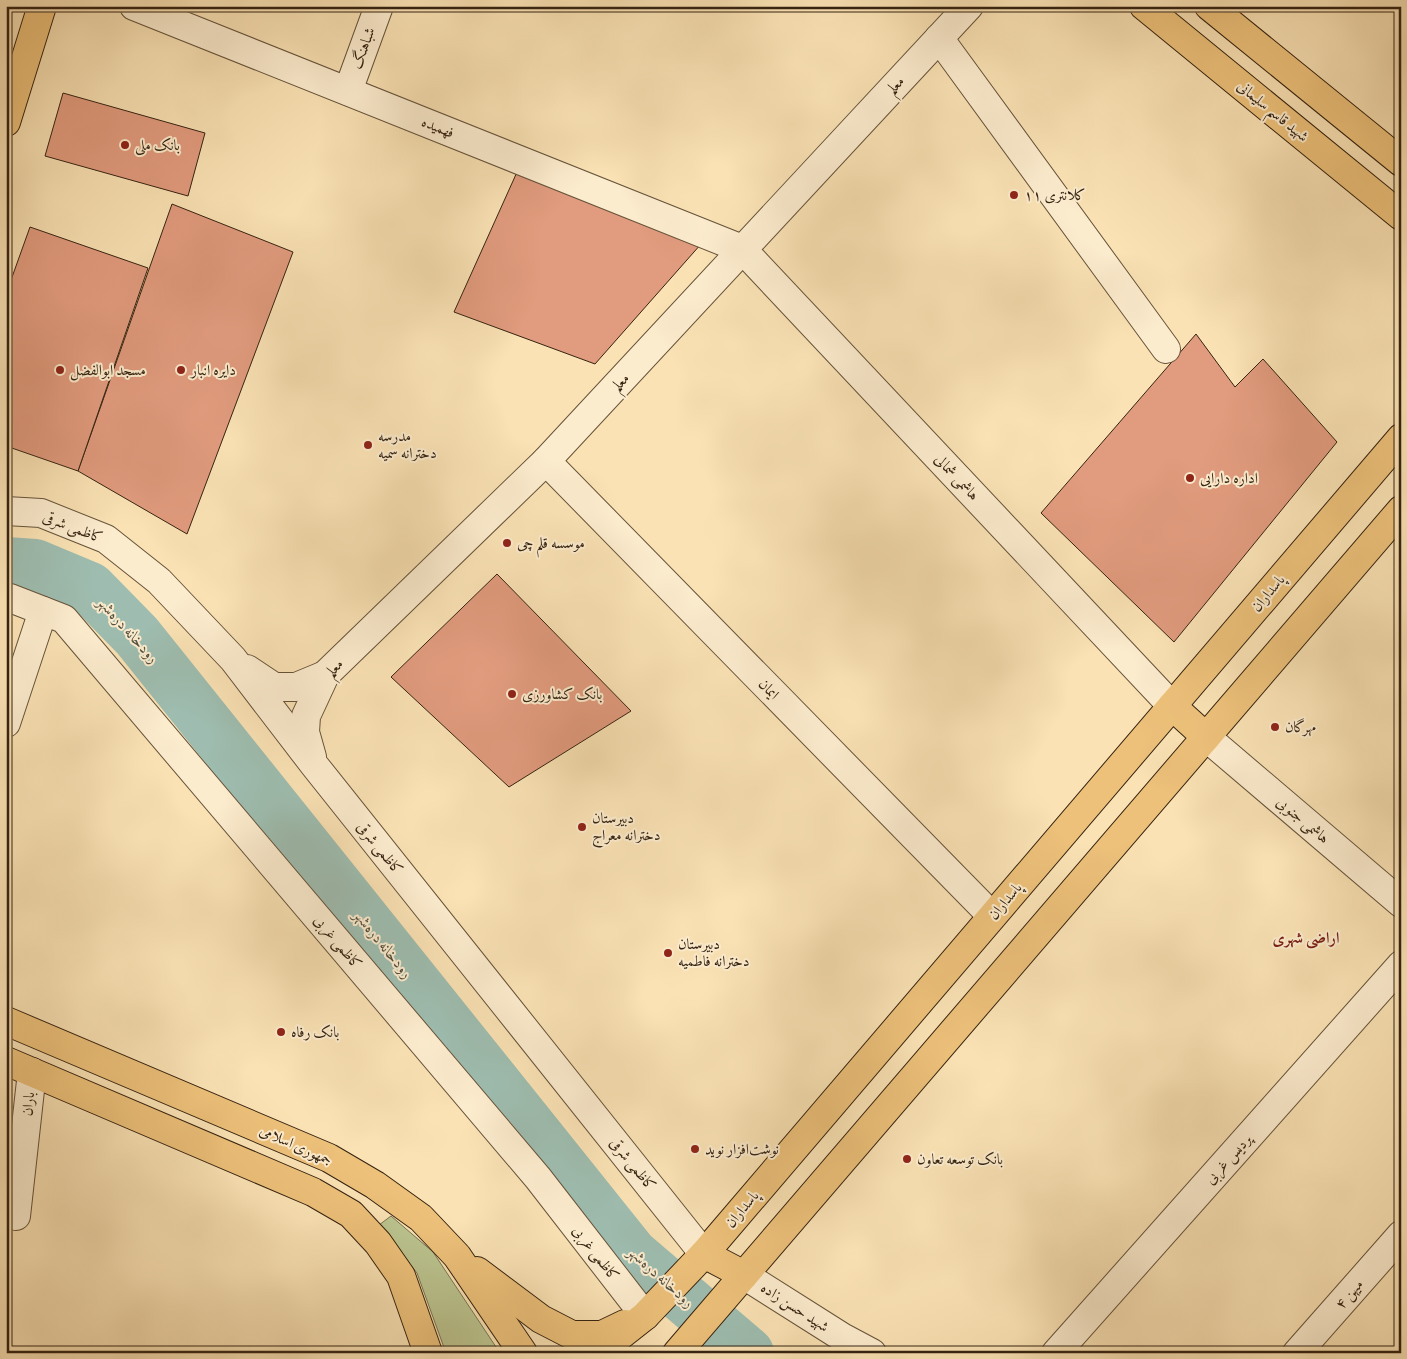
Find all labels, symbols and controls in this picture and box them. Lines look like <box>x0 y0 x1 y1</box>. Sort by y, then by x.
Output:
street label: شباهنگ <box>346 24 380 72</box>
street label: معلم <box>881 71 912 102</box>
street label: شهید قاسم سلیمانی <box>1230 76 1313 150</box>
street label: فهمیده <box>419 111 457 143</box>
place label: بانک ملی <box>135 135 180 156</box>
marker: بانک ملی <box>119 139 131 151</box>
place label: کلانتری ۱۱ <box>1024 185 1086 205</box>
marker: کلانتری ۱۱ <box>1008 189 1020 201</box>
place label: مسجد ابوالفضل <box>70 360 146 381</box>
place label: دایره انبار <box>189 360 236 380</box>
marker: مسجد ابوالفضل <box>54 364 66 376</box>
marker: دایره انبار <box>175 364 187 376</box>
street label: معلم <box>606 368 637 399</box>
place label: مدرسه دخترانه سمیه <box>378 426 437 463</box>
marker: مدرسه دخترانه سمیه <box>362 439 374 451</box>
street label: هاشمی شمالی <box>929 449 984 505</box>
place label: اداره دارایی <box>1200 468 1258 488</box>
marker: اداره دارایی <box>1184 472 1196 484</box>
street label: کاظمی شرقی <box>40 506 106 549</box>
place label: موسسه قلم چی <box>517 533 585 558</box>
marker: موسسه قلم چی <box>501 537 513 549</box>
street label: پاسداران <box>1247 569 1291 617</box>
water label: رودخانه دره‌شهر <box>91 591 164 668</box>
street label: معلم <box>320 654 351 685</box>
street label: ایمان <box>754 674 784 704</box>
place label: بانک کشاورزی <box>522 684 603 704</box>
marker: بانک کشاورزی <box>506 688 518 700</box>
place label: مهرگان <box>1285 717 1316 737</box>
marker: مهرگان <box>1269 721 1281 733</box>
street label: هاشمی جنوبی <box>1272 792 1334 849</box>
place label: دبیرستان دخترانه معراج <box>592 808 660 848</box>
street label: کاظمی شرقی <box>352 817 408 879</box>
marker: دبیرستان دخترانه معراج <box>576 821 588 833</box>
street label: پاسداران <box>984 877 1028 925</box>
water label: رودخانه دره‌شهر <box>348 904 418 983</box>
street label: کاظمی غربی <box>309 911 367 974</box>
district label: اراضی شهری <box>1273 927 1339 949</box>
place label: دبیرستان دخترانه فاطمیه <box>678 934 750 971</box>
marker: دبیرستان دخترانه فاطمیه <box>662 947 674 959</box>
place label: بانک رفاه <box>291 1022 340 1042</box>
marker: بانک رفاه <box>275 1026 287 1038</box>
street label: باران <box>17 1091 39 1117</box>
street label: جمهوری اسلامی <box>257 1120 335 1170</box>
street label: پردیس غربی <box>1200 1129 1258 1189</box>
street label: کاظمی شرقی <box>605 1133 661 1195</box>
place label: نوشت‌افزار نوید <box>705 1139 779 1159</box>
marker: نوشت‌افزار نوید <box>689 1143 701 1155</box>
place label: بانک توسعه تعاون <box>917 1149 1003 1169</box>
marker: بانک توسعه تعاون <box>901 1153 913 1165</box>
street label: پاسداران <box>721 1185 765 1233</box>
street label: کاظمی غربی <box>567 1221 624 1286</box>
water label: رودخانه دره‌شهر <box>622 1240 699 1313</box>
street label: میهن ۴ <box>1330 1275 1368 1313</box>
street label: شهید حسن زاده <box>757 1277 833 1337</box>

